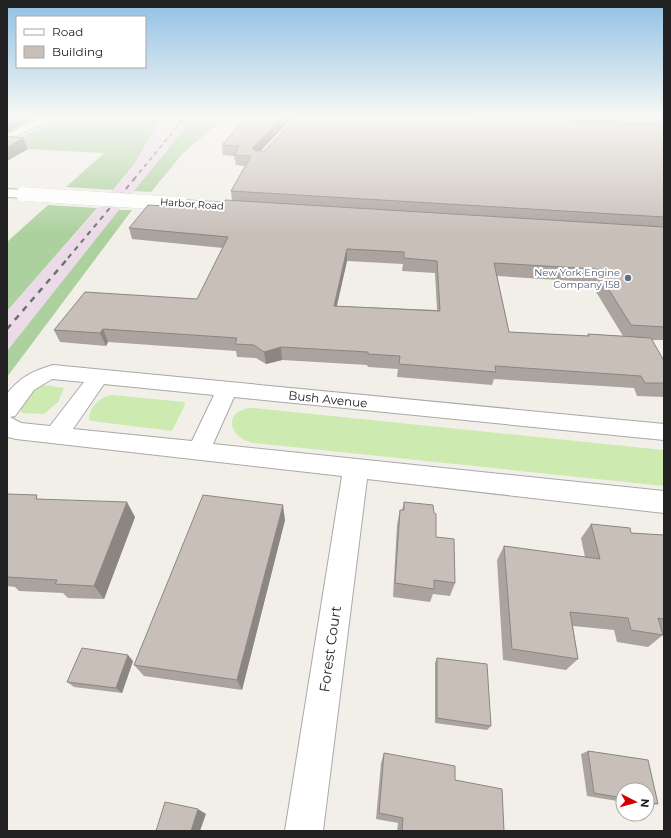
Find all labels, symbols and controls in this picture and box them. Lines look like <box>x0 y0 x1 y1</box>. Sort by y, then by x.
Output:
legend <box>16 16 146 68</box>
text: Road <box>52 24 83 39</box>
text: Building <box>52 44 103 59</box>
street label: Harbor Road <box>160 195 224 213</box>
place label: New York Engine Company 158 <box>534 266 620 291</box>
marker: New York Engine Company 158 <box>623 273 633 283</box>
street label: Bush Avenue <box>288 387 368 411</box>
street label: Forest Court <box>315 604 345 693</box>
north arrow <box>615 782 655 822</box>
text: N <box>638 798 652 808</box>

